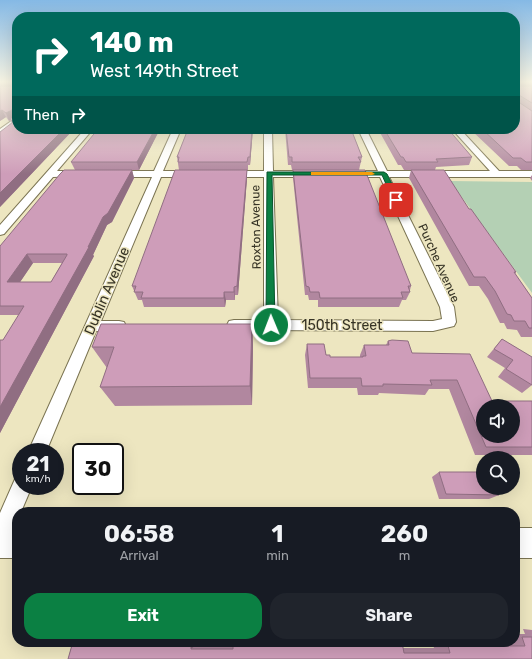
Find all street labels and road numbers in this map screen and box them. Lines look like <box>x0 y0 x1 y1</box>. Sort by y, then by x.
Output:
street label: Roxton Avenue <box>248 184 264 269</box>
street label: Purche Avenue <box>415 221 463 305</box>
street label: Dublin Avenue <box>81 244 133 337</box>
street label: 150th Street <box>301 317 383 334</box>

